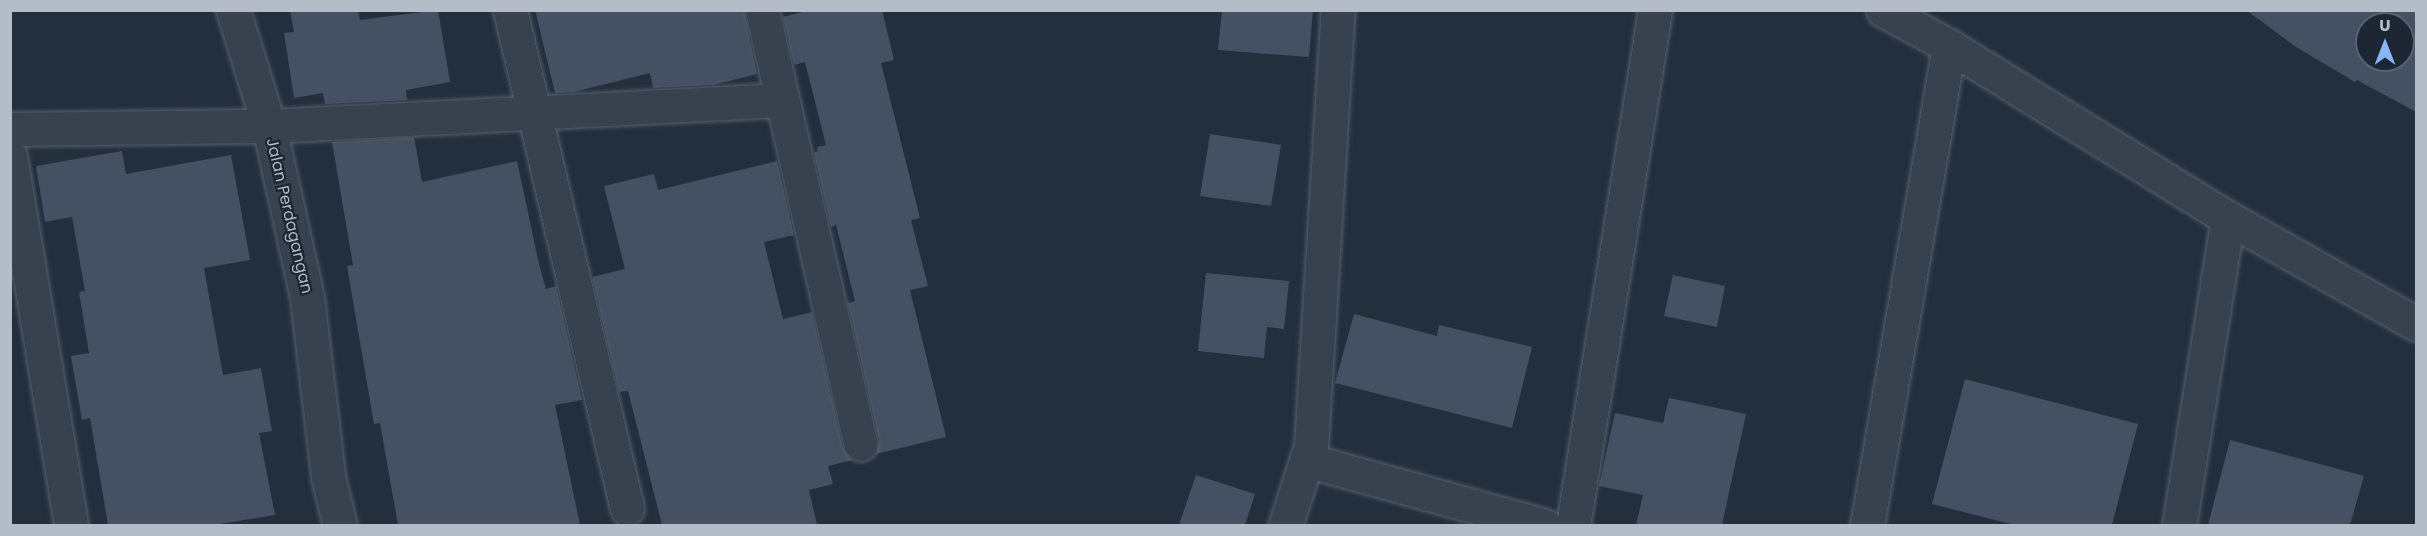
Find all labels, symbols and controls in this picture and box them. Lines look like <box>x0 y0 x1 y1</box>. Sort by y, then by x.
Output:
north arrow <box>2355 12 2415 72</box>
text: U <box>2379 14 2391 37</box>
street label: Jalan Perdagangan <box>262 136 316 296</box>

